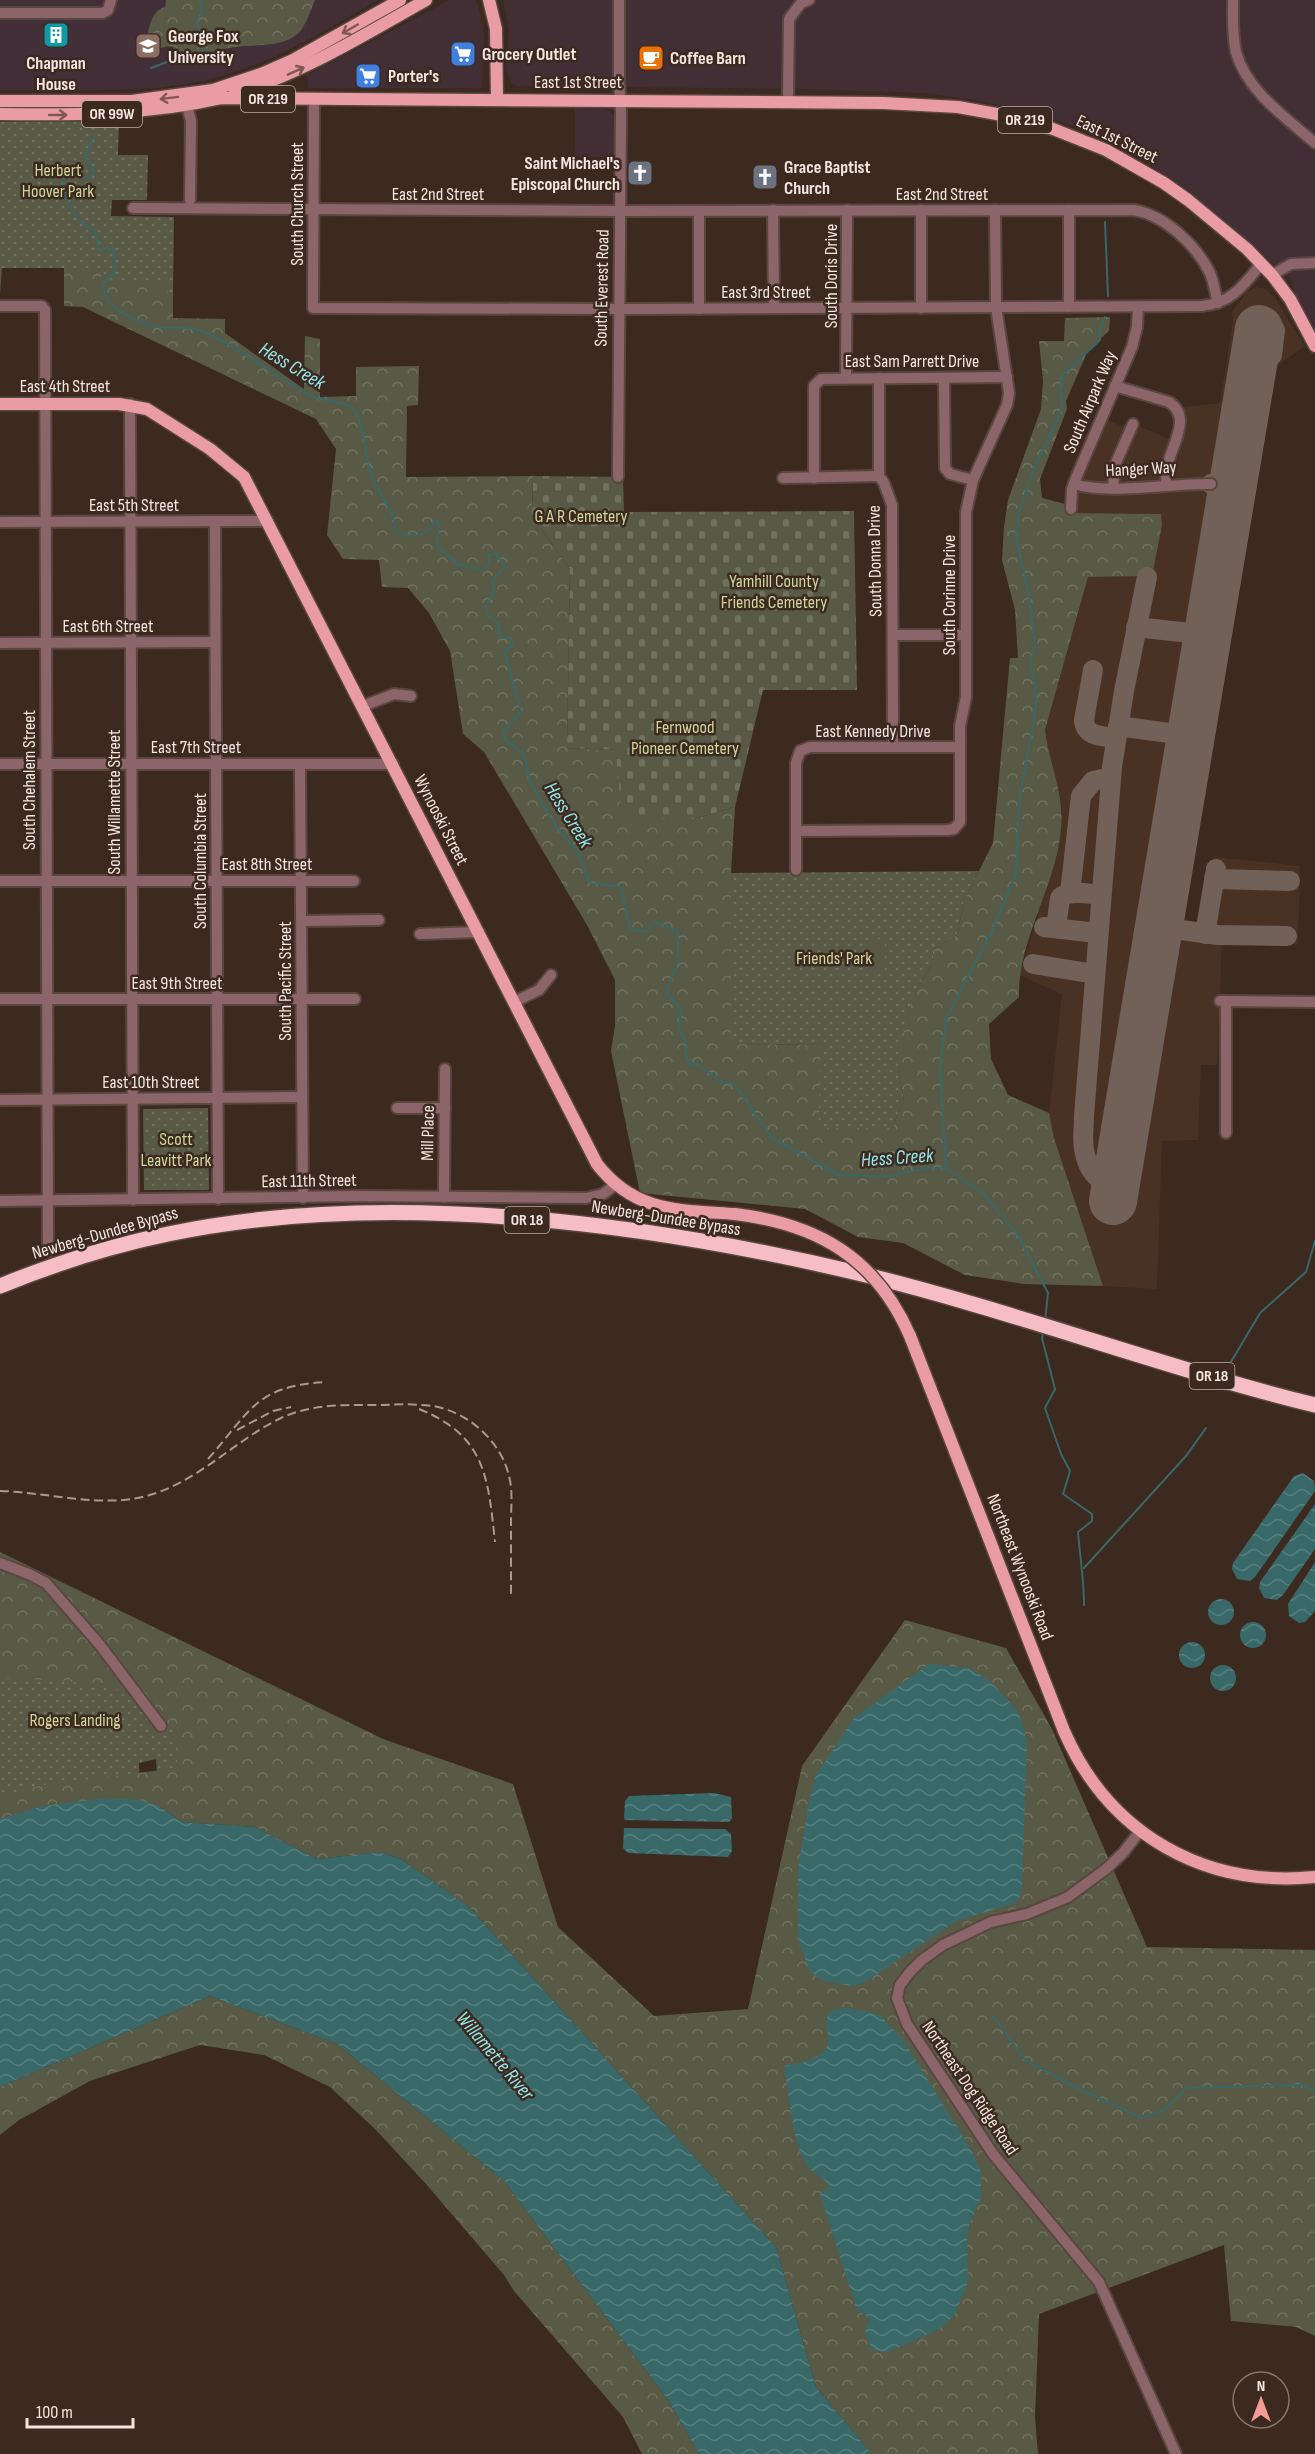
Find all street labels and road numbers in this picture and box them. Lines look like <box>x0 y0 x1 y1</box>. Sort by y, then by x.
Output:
street label: East 1st Street <box>534 72 623 93</box>
road number: OR 219 <box>241 86 295 112</box>
road number: OR 99W <box>82 101 142 127</box>
road number: OR 219 <box>998 107 1052 133</box>
street label: East 1st Street <box>1073 110 1162 168</box>
street label: South Church Street <box>287 142 308 266</box>
street label: East 2nd Street <box>392 184 485 205</box>
street label: East 2nd Street <box>896 184 989 205</box>
street label: South Doris Drive <box>821 224 842 328</box>
street label: South Everest Road <box>590 229 614 347</box>
street label: East 3rd Street <box>721 282 811 303</box>
street label: South Airpark Way <box>1059 348 1121 456</box>
street label: East Sam Parrett Drive <box>845 351 979 372</box>
street label: East 4th Street <box>20 376 111 397</box>
street label: Hanger Way <box>1105 457 1177 481</box>
street label: East 5th Street <box>89 495 180 516</box>
street label: South Donna Drive <box>864 505 886 617</box>
street label: South Corinne Drive <box>939 535 960 655</box>
street label: East 6th Street <box>63 616 154 637</box>
street label: South Chehalem Street <box>19 709 40 850</box>
street label: East Kennedy Drive <box>815 721 931 742</box>
street label: South Willamette Street <box>104 729 125 875</box>
street label: East 7th Street <box>151 737 242 758</box>
street label: Wynooski Street <box>409 771 473 869</box>
street label: South Columbia Street <box>190 793 211 929</box>
street label: East 8th Street <box>222 854 313 875</box>
street label: South Pacific Street <box>275 921 296 1041</box>
street label: East 9th Street <box>131 973 223 994</box>
street label: East 10th Street <box>102 1072 200 1093</box>
street label: Mill Place <box>417 1105 439 1161</box>
street label: East 11th Street <box>261 1170 357 1192</box>
street label: Newberg-Dundee Bypass <box>590 1196 742 1240</box>
street label: Newberg-Dundee Bypass <box>30 1202 180 1264</box>
road number: OR 18 <box>504 1207 550 1233</box>
road number: OR 18 <box>1190 1363 1234 1389</box>
street label: Northeast Wynooski Road <box>982 1491 1058 1643</box>
street label: Northeast Dog Ridge Road <box>917 2017 1023 2159</box>

